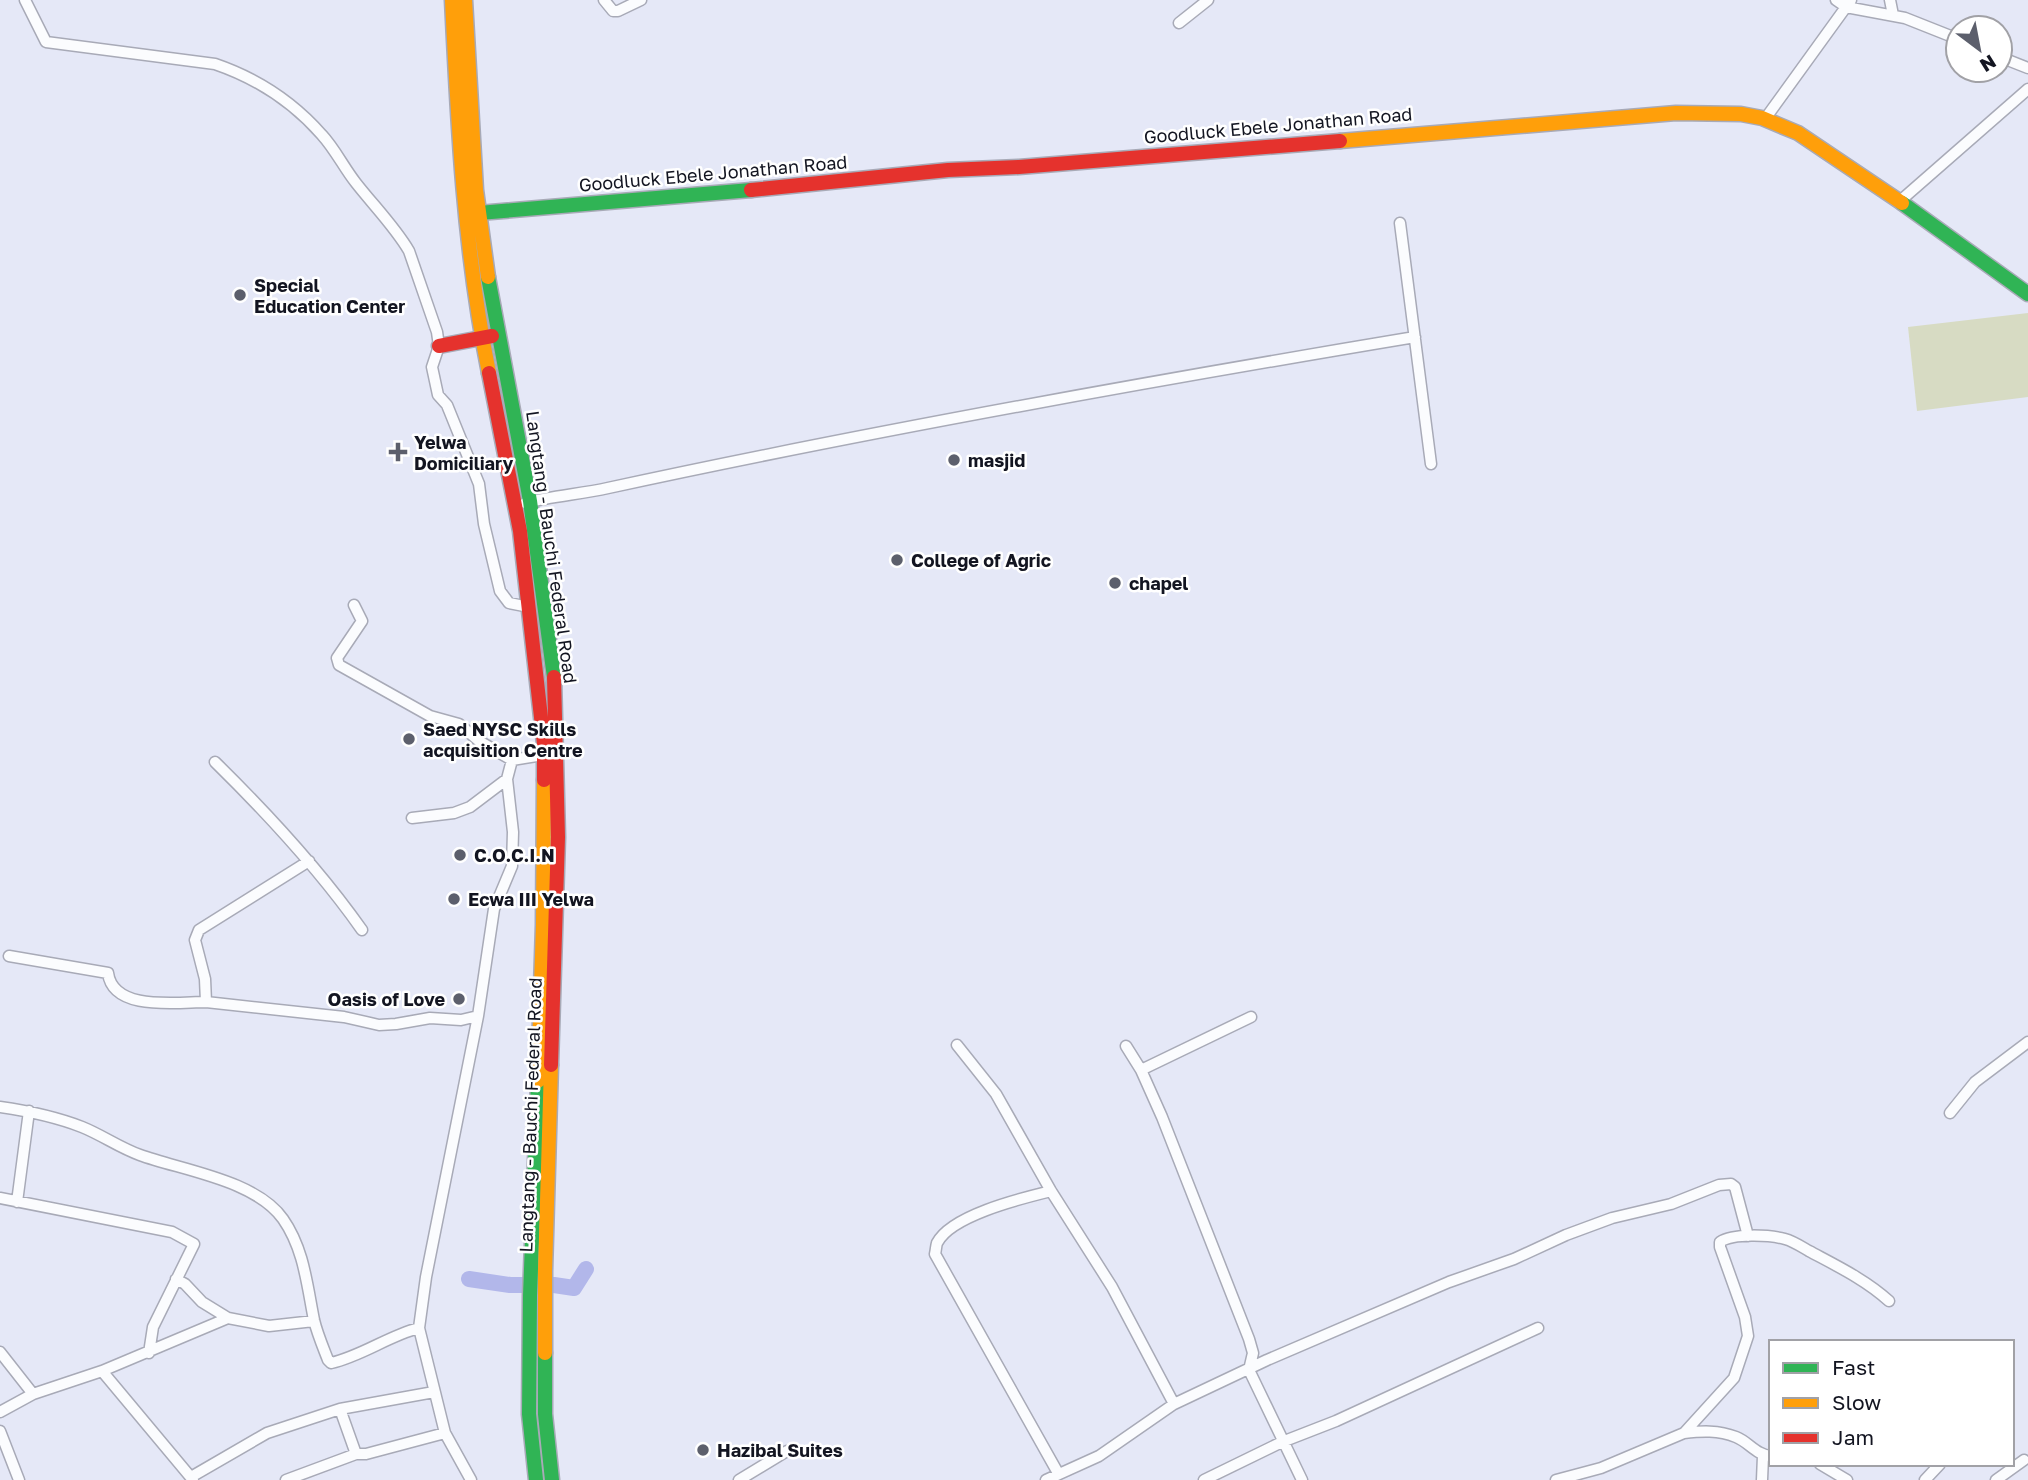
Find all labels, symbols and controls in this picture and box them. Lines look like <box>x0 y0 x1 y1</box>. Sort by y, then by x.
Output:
north arrow <box>1944 14 2014 84</box>
text: N <box>1976 50 2000 77</box>
street label: Goodluck Ebele Jonathan Road <box>1143 102 1413 148</box>
street label: Goodluck Ebele Jonathan Road <box>578 150 848 196</box>
place label: Special Education Center <box>254 274 405 317</box>
marker: Special Education Center <box>232 287 248 303</box>
street label: Langtang - Bauchi Federal Road <box>522 409 582 685</box>
place label: Yelwa Domiciliary <box>414 431 514 474</box>
marker: Yelwa Domiciliary <box>388 442 408 462</box>
place label: masjid <box>968 449 1025 471</box>
marker: masjid <box>946 452 962 468</box>
place label: College of Agric <box>911 549 1051 571</box>
marker: College of Agric <box>889 552 905 568</box>
place label: chapel <box>1129 572 1188 594</box>
marker: chapel <box>1107 575 1123 591</box>
place label: Saed NYSC Skills acquisition Centre <box>423 718 583 761</box>
marker: Saed NYSC Skills acquisition Centre <box>401 731 417 747</box>
place label: C.O.C.I.N <box>474 844 555 866</box>
marker: C.O.C.I.N <box>452 847 468 863</box>
place label: Ecwa III Yelwa <box>468 888 594 910</box>
marker: Ecwa III Yelwa <box>446 891 462 907</box>
street label: Langtang - Bauchi Federal Road <box>514 977 546 1253</box>
place label: Oasis of Love <box>328 988 445 1010</box>
marker: Oasis of Love <box>451 991 467 1007</box>
legend <box>1769 1340 2014 1466</box>
text: Fast <box>1832 1354 1875 1380</box>
text: Slow <box>1832 1389 1881 1415</box>
text: Jam <box>1832 1424 1874 1450</box>
place label: Hazibal Suites <box>717 1439 843 1461</box>
marker: Hazibal Suites <box>695 1442 711 1458</box>

